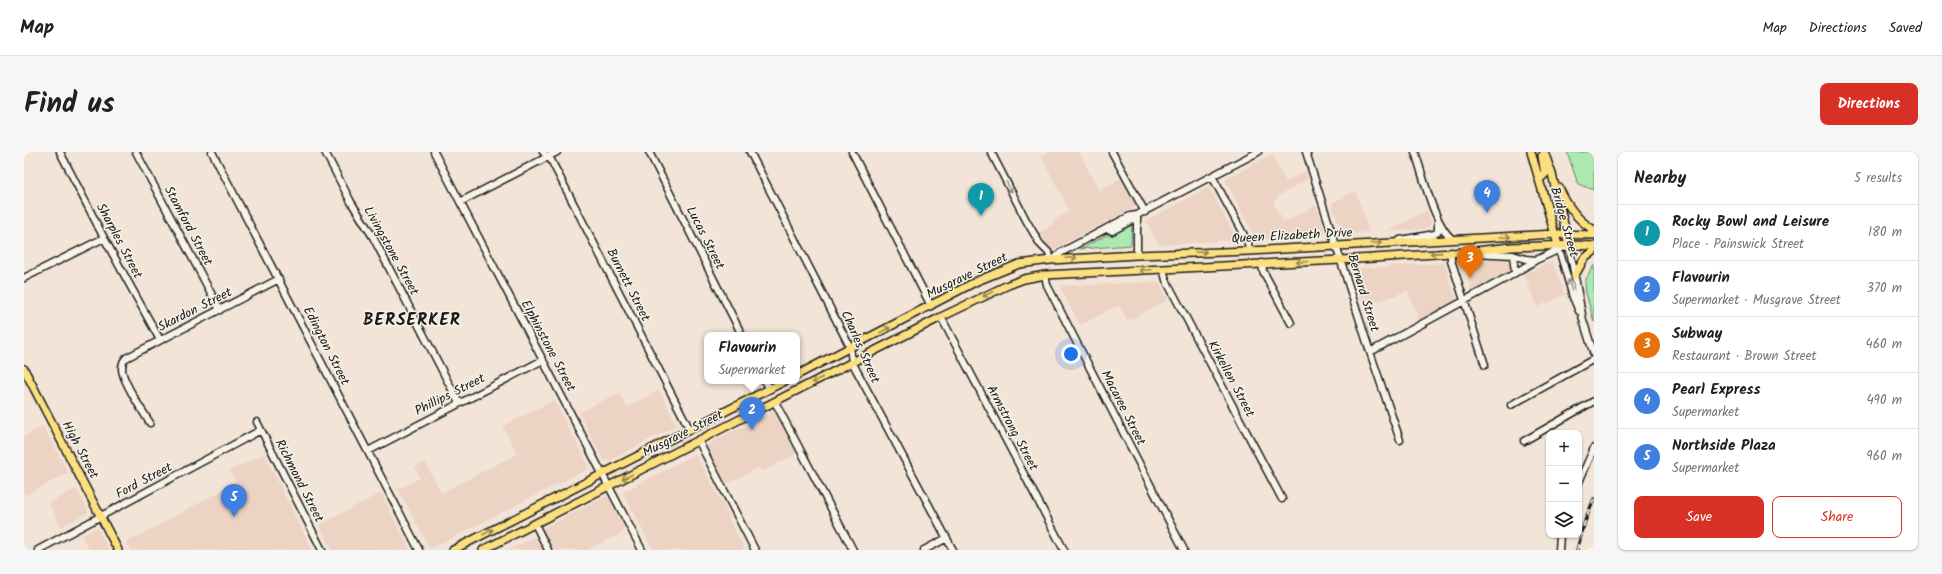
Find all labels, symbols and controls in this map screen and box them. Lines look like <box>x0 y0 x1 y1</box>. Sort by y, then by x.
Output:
text: Map <box>20 13 54 43</box>
text: Map <box>1762 17 1787 39</box>
text: Directions <box>1809 17 1867 39</box>
text: Saved <box>1889 17 1922 39</box>
text: Find us <box>24 82 115 127</box>
button: Directions <box>1820 83 1918 125</box>
text: Nearby <box>1634 165 1686 192</box>
text: 5 results <box>1854 168 1902 189</box>
one-way arrow <box>1005 180 1013 192</box>
pin: 4 <box>1474 180 1500 213</box>
street label: Stamford Street <box>158 182 218 271</box>
pin: 1 <box>968 183 994 216</box>
street label: Bridge Street <box>1544 184 1584 261</box>
street label: Sharples Street <box>90 199 148 284</box>
street label: Livingstone Street <box>358 202 425 300</box>
street label: Lucas Street <box>680 203 730 274</box>
text: Rocky Bowl and Leisure <box>1672 210 1829 234</box>
street label: Queen Elizabeth Drive <box>1231 222 1353 250</box>
text: 1 <box>1645 222 1649 243</box>
text: 180 m <box>1868 222 1902 243</box>
one-way arrow <box>1498 233 1511 240</box>
text: Place · Painswick Street <box>1672 234 1804 255</box>
one-way arrow <box>1369 240 1382 247</box>
street label: Burnett Street <box>601 245 656 326</box>
pin: 3 <box>1457 245 1483 278</box>
street label: Musgrave Street <box>923 247 1012 305</box>
one-way arrow <box>1194 249 1207 256</box>
one-way arrow <box>1430 250 1443 257</box>
street label: Bernard Street <box>1341 251 1385 335</box>
one-way arrow <box>1064 255 1077 262</box>
one-way arrow <box>1296 258 1309 265</box>
one-way arrow <box>1139 266 1152 273</box>
text: Flavourin <box>1672 266 1730 290</box>
text: 2 <box>1643 278 1651 299</box>
text: 370 m <box>1867 278 1902 299</box>
one-way arrow <box>1566 279 1573 292</box>
street label: Skardon Street <box>154 282 237 338</box>
text: Supermarket · Musgrave Street <box>1672 290 1841 311</box>
one-way arrow <box>983 291 995 298</box>
street label: Elphinstone Street <box>515 296 582 397</box>
street label: Edington Street <box>297 303 355 390</box>
district label: BERSERKER <box>363 307 461 334</box>
street label: Charles Street <box>835 307 886 388</box>
text: Subway <box>1672 322 1722 346</box>
one-way arrow <box>879 325 891 333</box>
popup <box>704 332 800 384</box>
text: 3 <box>1643 334 1651 355</box>
text: 460 m <box>1866 334 1902 355</box>
text: Flavourin <box>718 336 776 360</box>
street label: Kirkellen Street <box>1202 337 1261 422</box>
your location <box>1061 344 1081 364</box>
text: Restaurant · Brown Street <box>1672 346 1817 367</box>
text: Supermarket <box>718 360 786 381</box>
street label: Macaree Street <box>1095 367 1152 450</box>
street label: Phillips Street <box>411 368 490 422</box>
one-way arrow <box>812 377 824 384</box>
text: Pearl Express <box>1672 378 1761 402</box>
street label: Armstrong Street <box>981 381 1044 476</box>
text: 4 <box>1643 390 1651 411</box>
text: 490 m <box>1866 390 1902 411</box>
pin: 2 <box>739 397 765 430</box>
text: Supermarket <box>1672 402 1739 423</box>
street label: Musgrave Street <box>639 404 728 463</box>
street label: High Street <box>56 417 105 484</box>
map controls <box>1546 430 1582 538</box>
button: + <box>1546 430 1582 466</box>
text: Northside Plaza <box>1672 434 1776 458</box>
street label: Richmond Street <box>269 436 330 527</box>
text: 5 <box>1644 446 1650 467</box>
text: 960 m <box>1866 446 1902 467</box>
street label: Ford Street <box>112 457 177 505</box>
text: Supermarket <box>1672 458 1739 479</box>
button: − <box>1546 466 1582 502</box>
one-way arrow <box>621 474 633 481</box>
pin: 5 <box>221 484 247 517</box>
button: Save <box>1634 496 1764 538</box>
button: Share <box>1772 496 1902 538</box>
button: layers <box>1546 502 1582 538</box>
one-way arrow <box>482 528 494 535</box>

